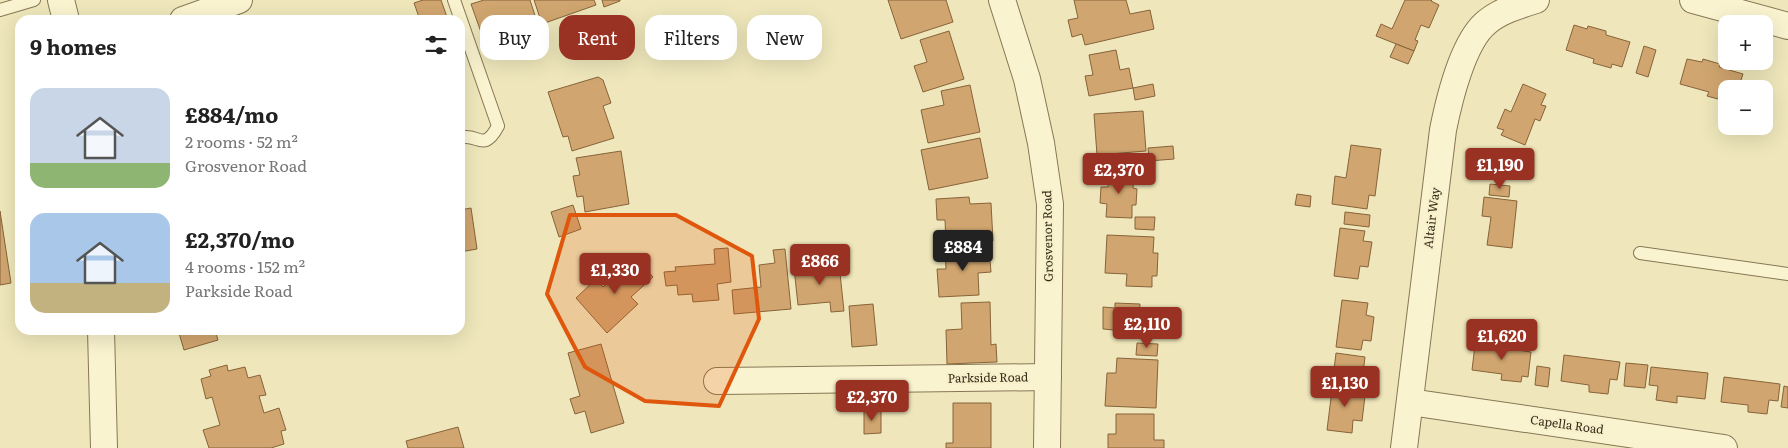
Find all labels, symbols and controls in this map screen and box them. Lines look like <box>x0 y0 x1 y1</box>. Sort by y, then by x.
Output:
chip: Buy <box>480 15 549 60</box>
chip: Rent <box>559 15 635 60</box>
chip: Filters <box>645 15 737 60</box>
chip: New <box>747 15 822 60</box>
map controls <box>1718 15 1773 135</box>
button: + <box>1718 15 1773 70</box>
text: 9 homes <box>30 30 117 61</box>
icon: filters <box>422 31 450 59</box>
button: − <box>1718 80 1773 135</box>
text: £884/mo <box>185 98 278 129</box>
icon: home <box>70 108 130 168</box>
text: 2 rooms · 52 m² <box>185 129 298 153</box>
pin: £1,190 <box>1459 148 1541 190</box>
pin: £2,370 <box>1078 152 1160 195</box>
text: £1,190 <box>1476 152 1524 176</box>
text: Grosvenor Road <box>185 153 307 177</box>
text: £2,370 <box>1094 157 1144 181</box>
street label: Altair Way <box>1418 186 1444 250</box>
street label: Grosvenor Road <box>1037 189 1057 282</box>
text: £2,370/mo <box>185 223 295 254</box>
pin: £884 <box>933 230 993 272</box>
icon: home <box>70 233 130 293</box>
text: £884 <box>944 234 982 258</box>
pin: £866 <box>790 244 850 286</box>
text: £866 <box>801 248 839 272</box>
pin: £1,330 <box>574 252 656 295</box>
text: 4 rooms · 152 m² <box>185 254 305 278</box>
text: £1,330 <box>591 257 639 281</box>
text: Parkside Road <box>185 278 293 302</box>
pin: £2,110 <box>1106 306 1188 349</box>
text: £2,110 <box>1124 311 1170 335</box>
pin: £1,620 <box>1461 318 1543 361</box>
text: £1,620 <box>1477 323 1527 347</box>
pin: £1,130 <box>1304 366 1386 408</box>
street label: Parkside Road <box>947 367 1029 387</box>
text: £1,130 <box>1322 370 1368 394</box>
pin: £2,370 <box>831 380 913 422</box>
text: £2,370 <box>847 384 897 408</box>
street label: Capella Road <box>1529 410 1606 438</box>

